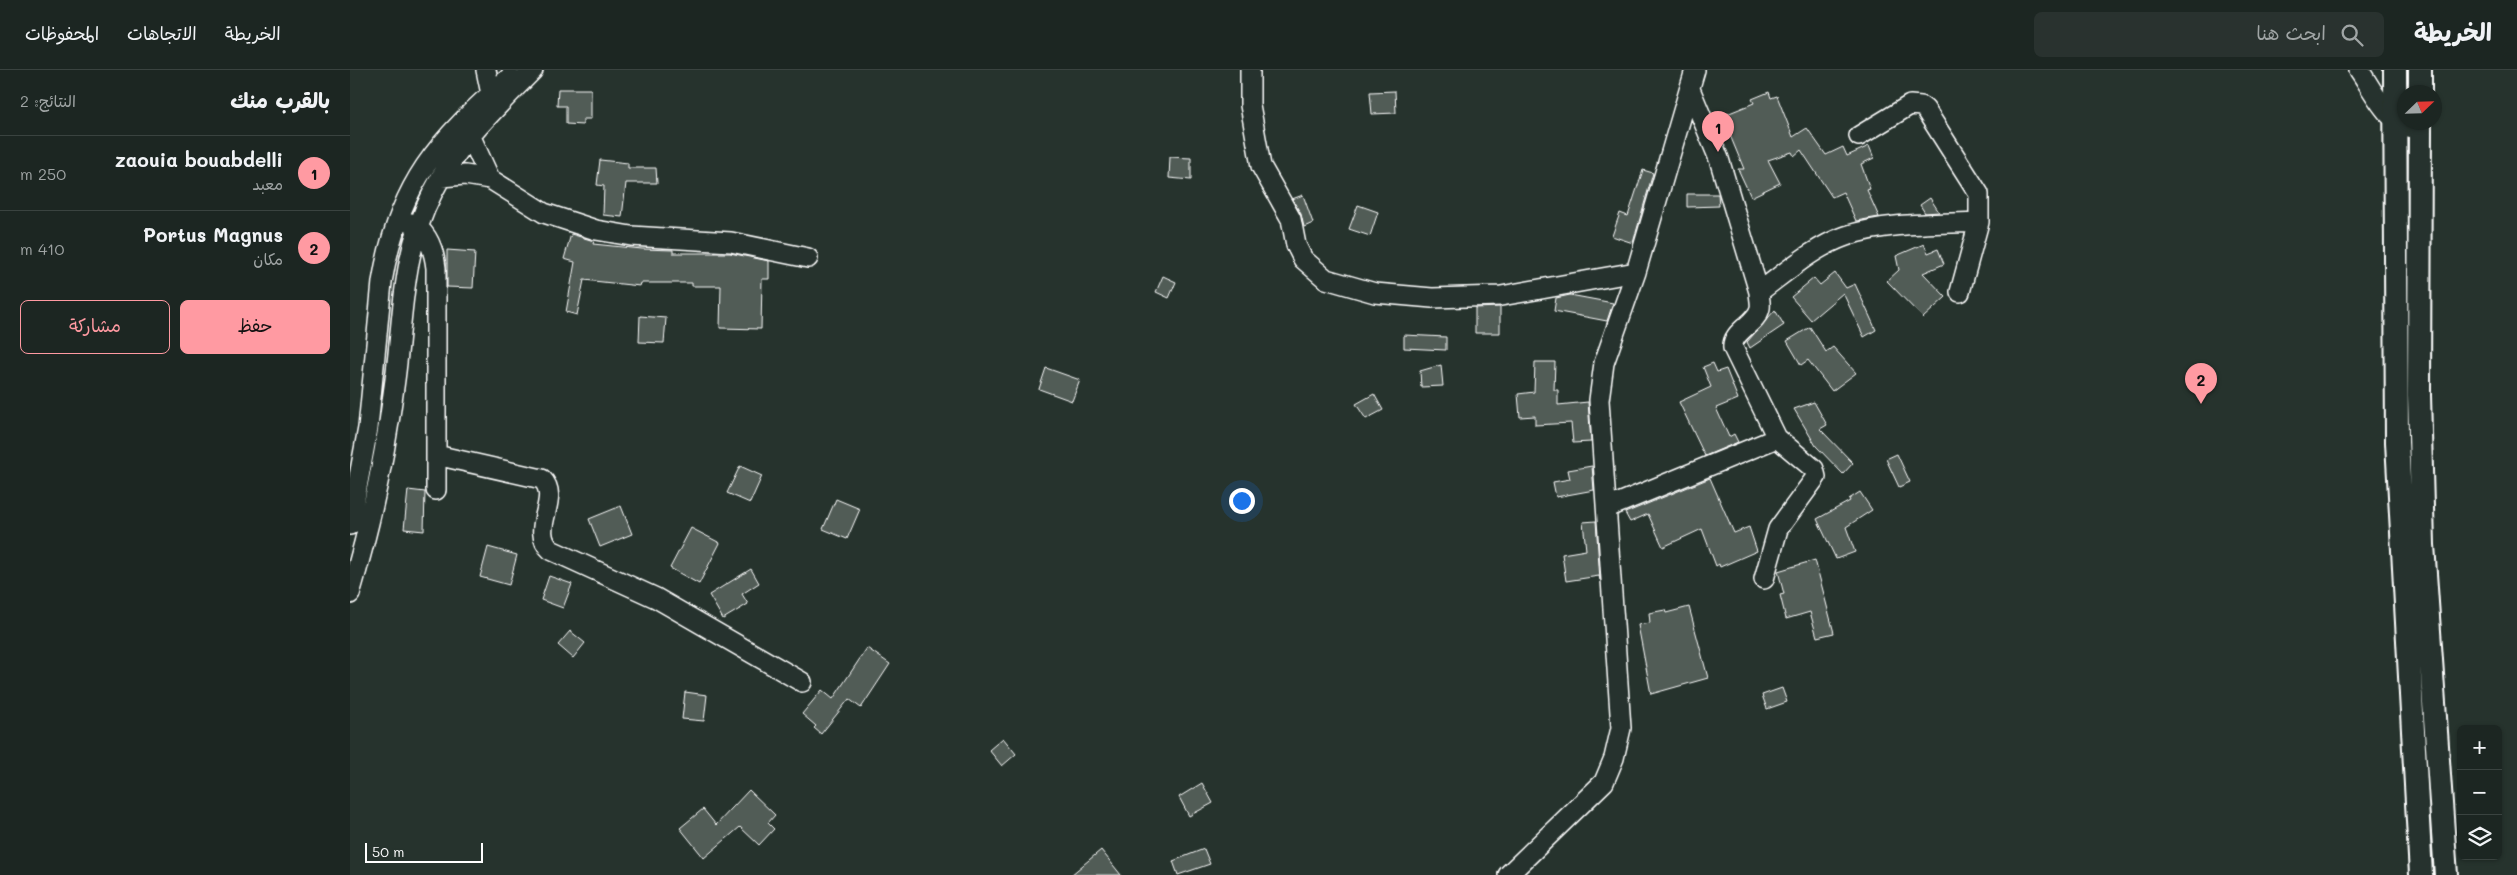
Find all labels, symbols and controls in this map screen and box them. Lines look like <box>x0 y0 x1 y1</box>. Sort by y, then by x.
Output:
search box <box>2034 12 2384 57</box>
text: الخريطة <box>2414 16 2492 47</box>
text: ابحث هنا <box>2256 20 2326 45</box>
text: المحفوظات <box>25 21 99 45</box>
text: الاتجاهات <box>127 21 197 45</box>
text: الخريطة <box>225 21 281 45</box>
icon: search <box>2338 21 2366 49</box>
north arrow <box>2397 85 2442 130</box>
text: بالقرب منك <box>230 86 330 113</box>
text: النتائج: 2 <box>20 90 76 111</box>
pin: 1 <box>1702 111 1734 152</box>
text: zaouia bouabdelli <box>115 147 283 172</box>
text: 250 m <box>20 163 66 184</box>
text: 1 <box>310 163 318 184</box>
text: معبد <box>252 173 283 194</box>
text: Portus Magnus <box>143 222 283 247</box>
text: 410 m <box>20 238 64 259</box>
text: 2 <box>310 238 318 259</box>
text: مكان <box>253 248 283 269</box>
button: مشاركة <box>20 300 170 354</box>
button: حفظ <box>180 300 330 354</box>
pin: 2 <box>2185 363 2217 404</box>
your location <box>1229 488 1255 514</box>
map controls <box>2457 725 2502 860</box>
button: + <box>2457 725 2502 770</box>
button: − <box>2457 770 2502 815</box>
button: layers <box>2457 815 2502 860</box>
scale bar <box>365 840 482 863</box>
text: 50 m <box>372 842 404 861</box>

